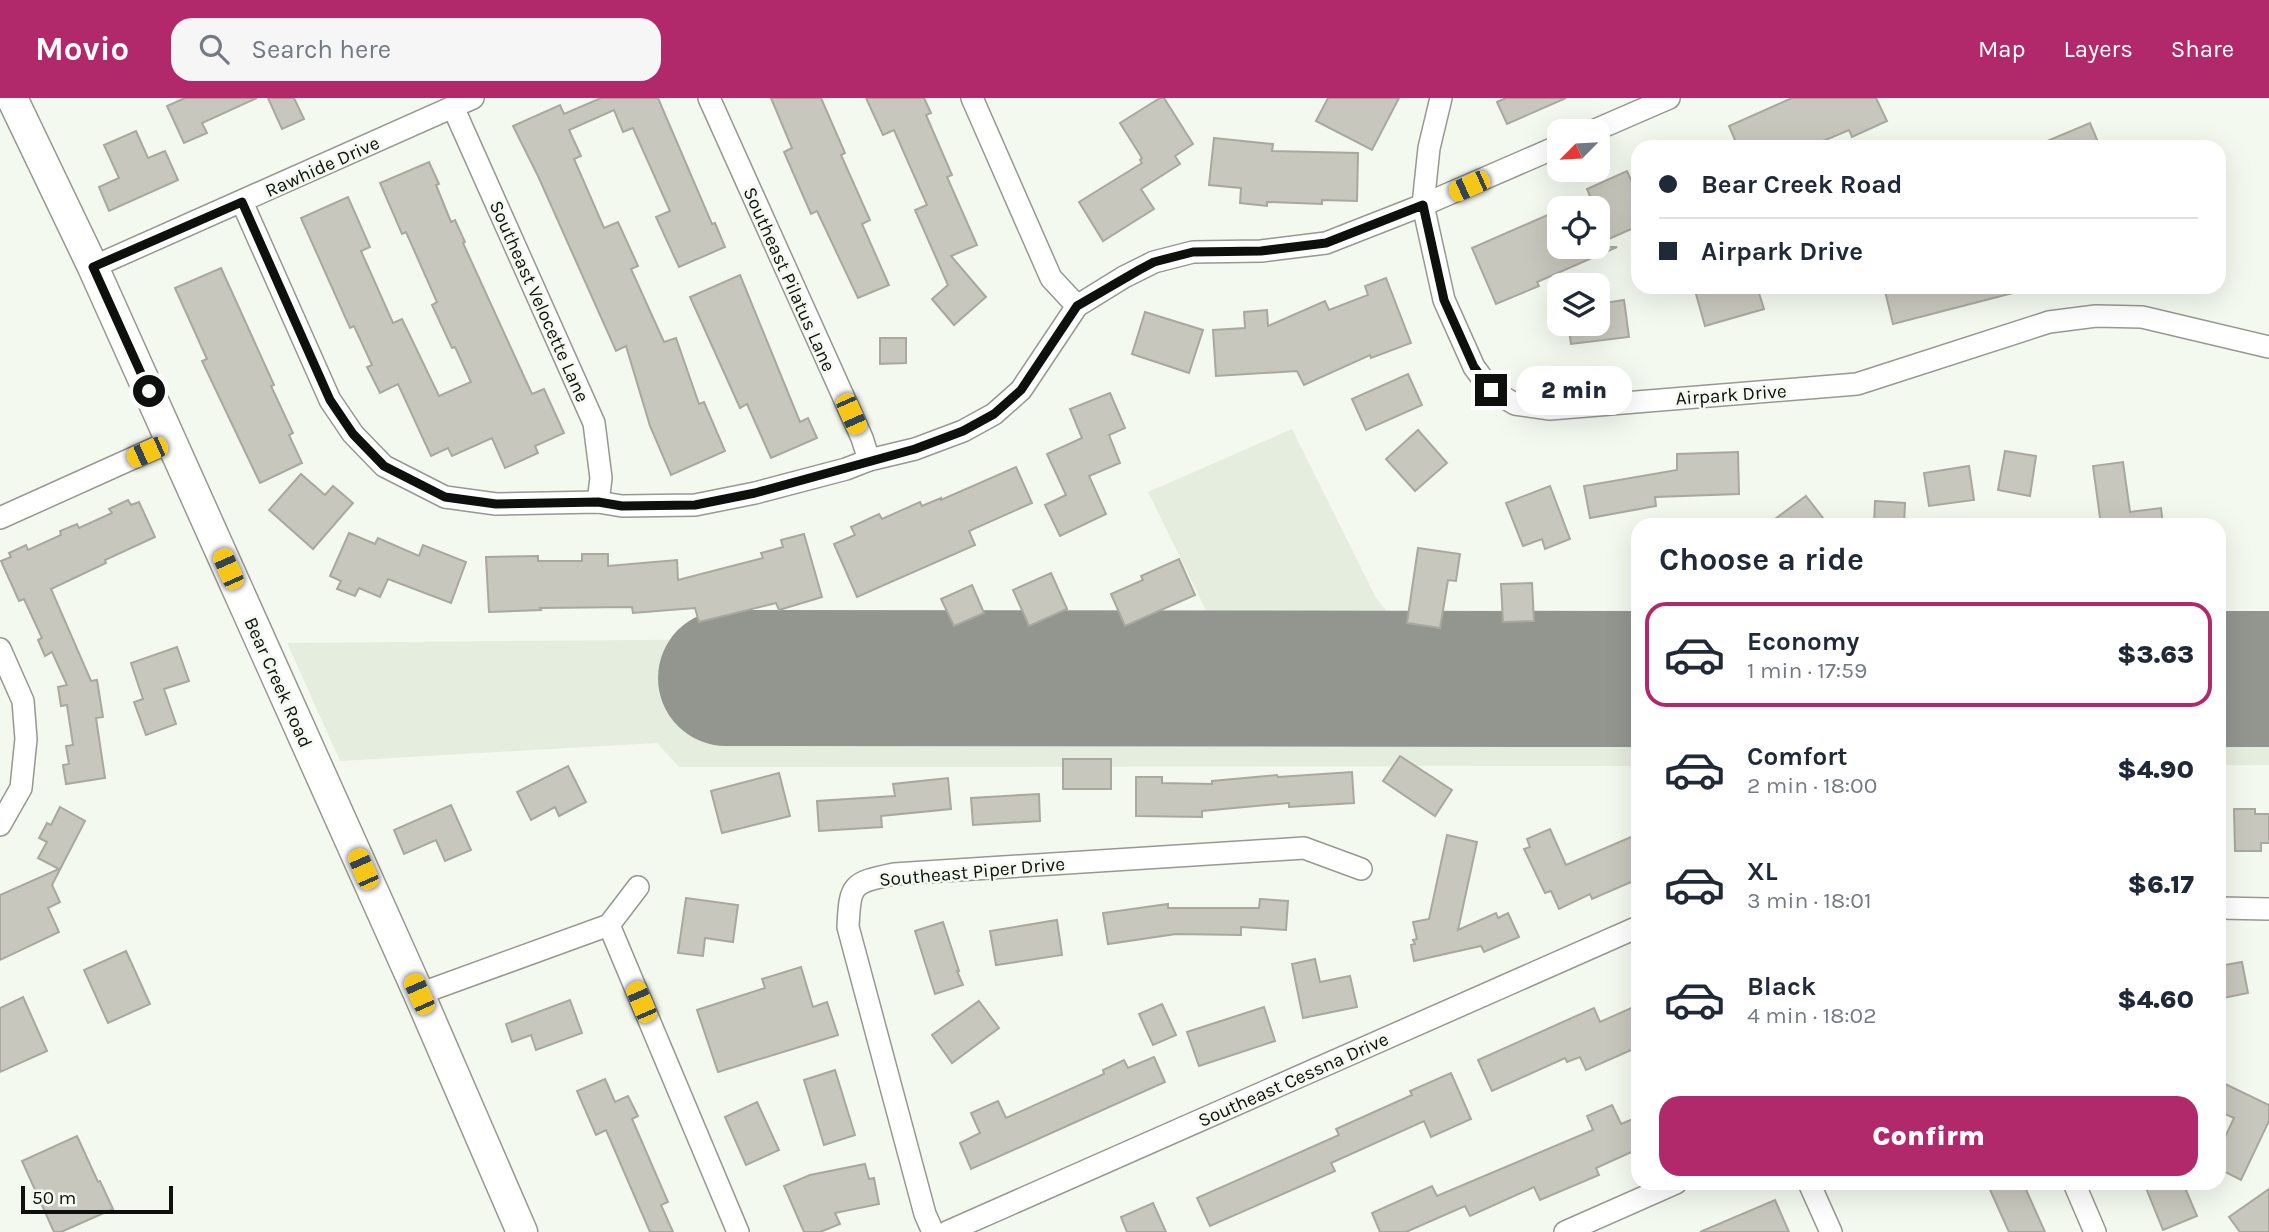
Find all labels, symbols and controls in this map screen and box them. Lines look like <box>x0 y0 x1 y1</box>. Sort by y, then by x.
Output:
search box <box>171 18 661 81</box>
text: Movio <box>35 30 129 68</box>
icon: search <box>195 30 233 68</box>
text: Search here <box>251 34 391 65</box>
text: Map <box>1978 35 2026 63</box>
text: Layers <box>2064 35 2133 63</box>
text: Share <box>2171 35 2234 63</box>
north arrow <box>1547 119 1610 182</box>
map controls <box>1547 119 1610 336</box>
street label: Rawhide Drive <box>262 132 383 202</box>
car <box>1446 168 1493 204</box>
text: Bear Creek Road <box>1701 169 1902 200</box>
street label: Southeast Pilatus Lane <box>738 184 840 375</box>
button: locate <box>1547 196 1610 259</box>
street label: Southeast Velocette Lane <box>485 197 593 405</box>
text: Airpark Drive <box>1701 236 1863 267</box>
button: layers <box>1547 273 1610 336</box>
callout: 2 min <box>1516 366 1631 414</box>
route end <box>1475 374 1507 406</box>
route start <box>133 375 165 407</box>
text: 2 min <box>1541 377 1607 404</box>
street label: Airpark Drive <box>1675 380 1787 410</box>
car <box>833 391 870 437</box>
car <box>124 434 171 470</box>
text: Choose a ride <box>1659 541 1864 578</box>
car <box>210 546 247 592</box>
street label: Bear Creek Road <box>239 614 317 751</box>
icon: car <box>1663 623 1726 686</box>
text: Economy <box>1747 626 1859 657</box>
text: $3.63 <box>2117 639 2194 670</box>
text: 1 min · 17:59 <box>1747 657 1867 684</box>
icon: car <box>1663 738 1726 801</box>
text: Comfort <box>1747 741 1848 772</box>
text: $4.90 <box>2117 754 2194 785</box>
text: 2 min · 18:00 <box>1747 772 1877 799</box>
car <box>345 846 382 892</box>
street label: Southeast Piper Drive <box>878 853 1066 891</box>
icon: car <box>1663 853 1726 916</box>
text: XL <box>1747 856 1778 887</box>
text: $6.17 <box>2127 869 2194 900</box>
text: 3 min · 18:01 <box>1747 887 1872 914</box>
icon: car <box>1663 968 1726 1031</box>
car <box>401 971 438 1017</box>
text: Black <box>1747 971 1816 1002</box>
car <box>624 979 659 1025</box>
text: $4.60 <box>2117 984 2194 1015</box>
text: 4 min · 18:02 <box>1747 1002 1877 1029</box>
street label: Southeast Cessna Drive <box>1195 1028 1392 1132</box>
button: Confirm <box>1659 1096 2198 1176</box>
scale bar <box>21 1183 173 1215</box>
text: 50 m <box>32 1187 76 1209</box>

